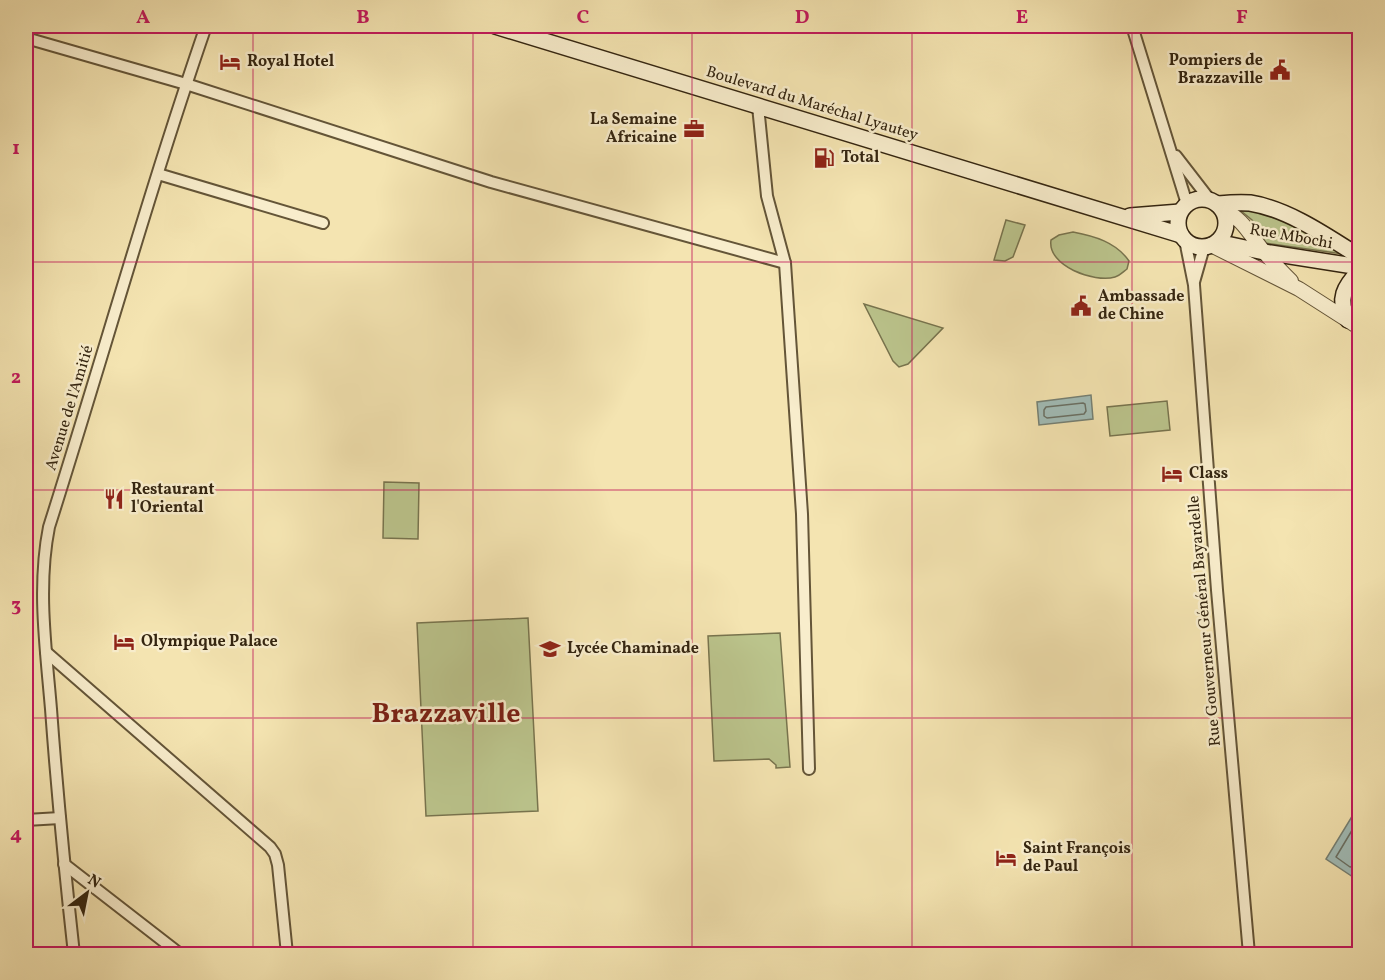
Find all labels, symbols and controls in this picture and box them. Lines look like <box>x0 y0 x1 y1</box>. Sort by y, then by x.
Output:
text: A <box>136 4 150 32</box>
text: B <box>356 4 370 32</box>
text: C <box>577 4 590 32</box>
text: D <box>795 4 809 32</box>
text: E <box>1016 4 1028 32</box>
text: F <box>1236 4 1248 32</box>
hotel icon: Royal Hotel <box>218 50 242 74</box>
place label: Pompiers de Brazzaville <box>1169 50 1263 90</box>
place label: Royal Hotel <box>247 51 335 73</box>
public building icon: Pompiers de Brazzaville <box>1268 58 1292 82</box>
street label: Boulevard du Maréchal Lyautey <box>703 61 921 147</box>
place label: La Semaine Africaine <box>590 109 677 149</box>
office icon: La Semaine Africaine <box>682 117 706 141</box>
text: 1 <box>12 135 20 163</box>
fuel station icon: Total <box>812 146 836 170</box>
place label: Total <box>841 147 880 169</box>
street label: Rue Mbochi <box>1248 219 1334 255</box>
place label: Ambassade de Chine <box>1098 286 1185 326</box>
public building icon: Ambassade de Chine <box>1069 294 1093 318</box>
street label: Avenue de l'Amitié <box>40 343 100 473</box>
text: 2 <box>11 364 21 392</box>
hotel icon: Class <box>1160 462 1184 486</box>
place label: Class <box>1189 463 1228 485</box>
place label: Restaurant l'Oriental <box>131 479 215 519</box>
restaurant icon: Restaurant l'Oriental <box>102 487 126 511</box>
street label: Rue Gouverneur Général Bayardelle <box>1183 495 1227 747</box>
text: 3 <box>11 592 21 620</box>
hotel icon: Olympique Palace <box>112 630 136 654</box>
place label: Olympique Palace <box>141 631 278 653</box>
school or university icon: Lycée Chaminade <box>538 637 562 661</box>
place label: Lycée Chaminade <box>567 638 699 660</box>
district label: Brazzaville <box>371 695 521 734</box>
text: 4 <box>10 821 22 849</box>
place label: Saint François de Paul <box>1023 838 1131 878</box>
hotel icon: Saint François de Paul <box>994 846 1018 870</box>
north arrow <box>57 863 117 923</box>
text: N <box>83 870 105 895</box>

